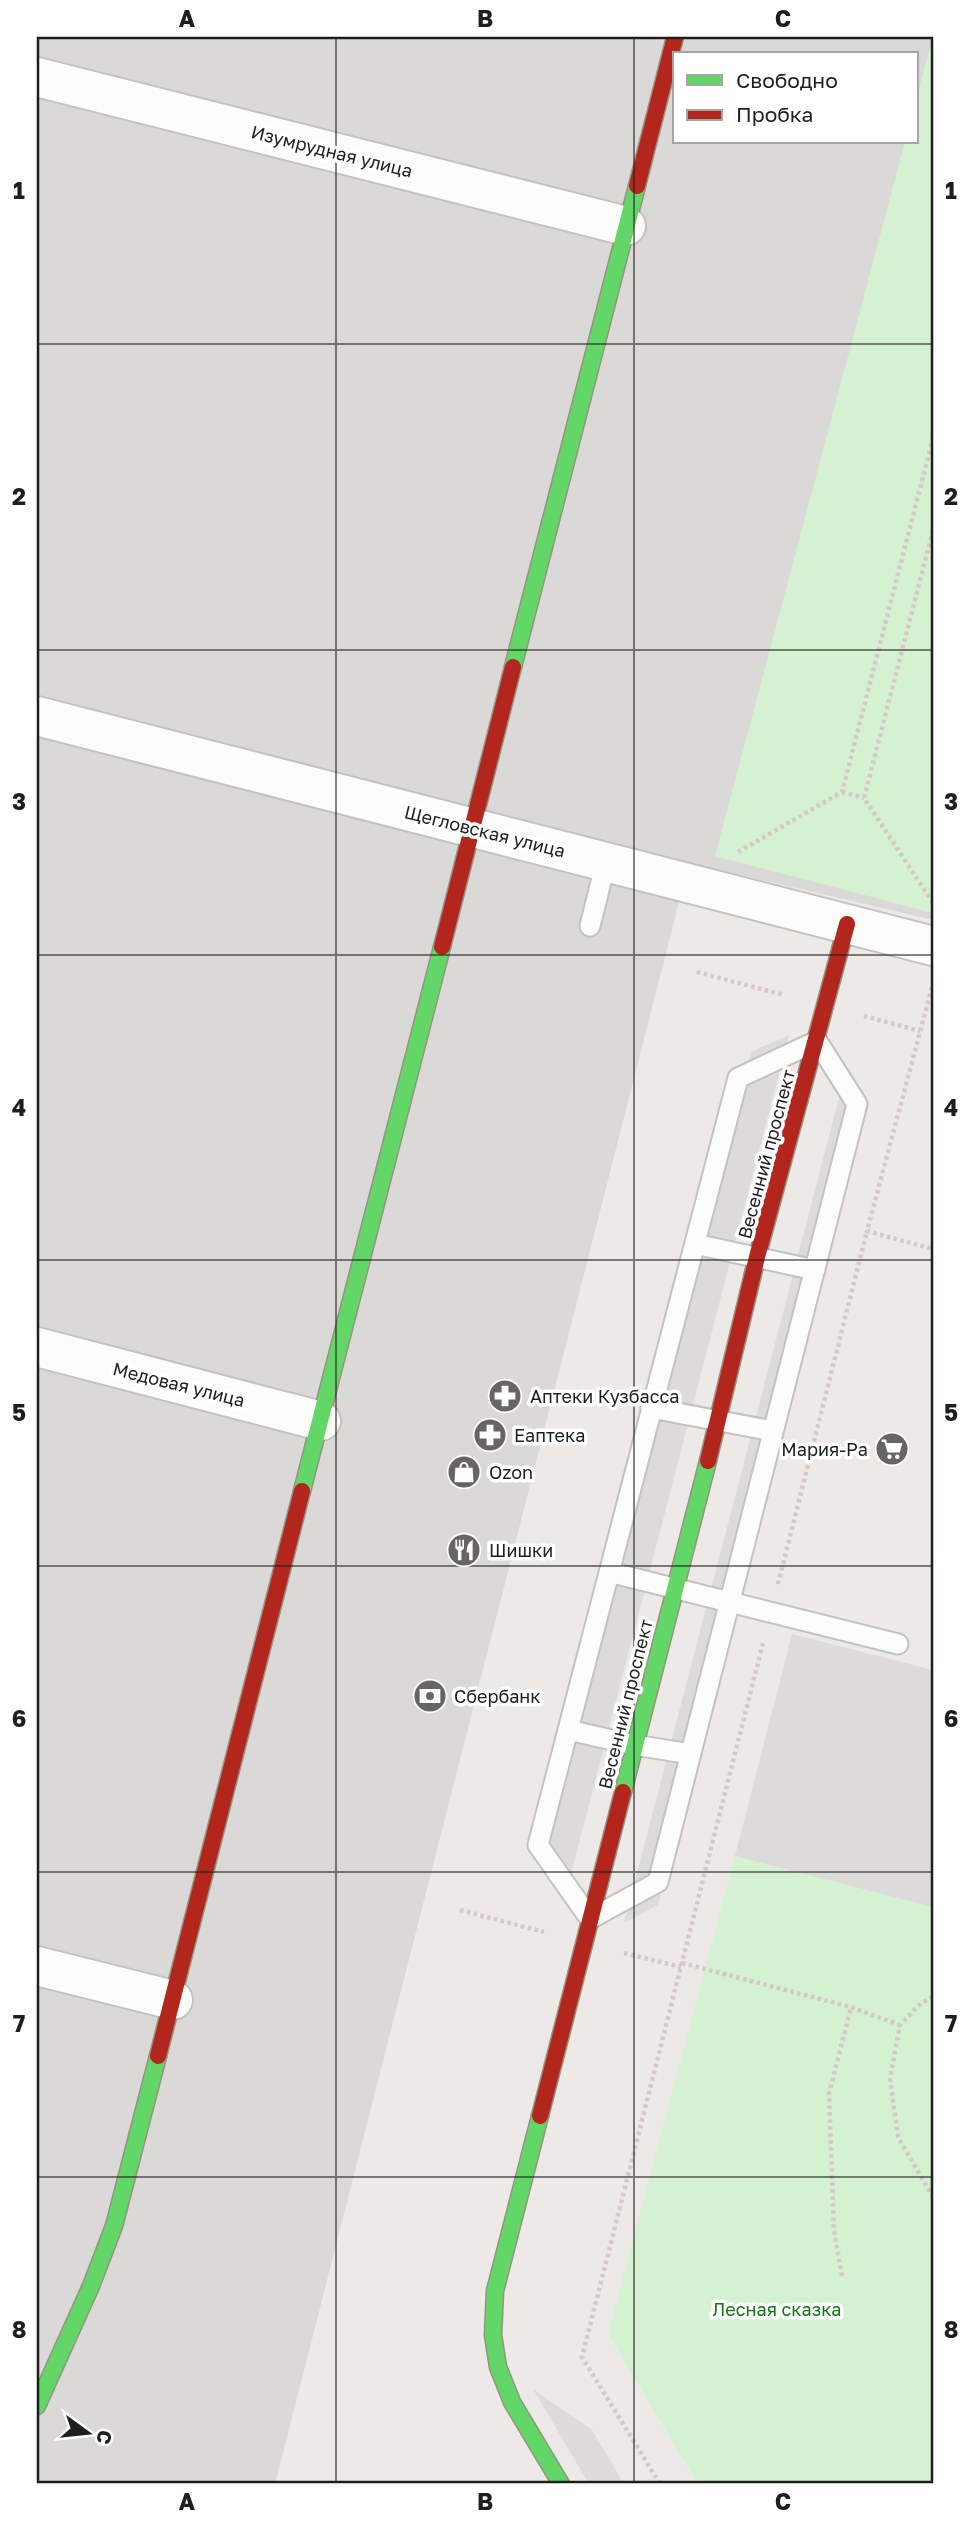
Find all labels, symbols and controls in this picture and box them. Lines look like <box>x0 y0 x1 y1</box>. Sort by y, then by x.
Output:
text: A <box>179 4 196 32</box>
text: B <box>477 4 493 32</box>
text: C <box>775 4 791 32</box>
legend <box>673 52 918 144</box>
text: Свободно <box>736 67 838 93</box>
text: Пробка <box>736 101 814 127</box>
street label: Изумрудная улица <box>249 120 415 182</box>
text: 1 <box>13 176 25 204</box>
text: 1 <box>945 176 957 204</box>
text: 2 <box>12 482 26 510</box>
text: 2 <box>944 482 958 510</box>
text: 3 <box>12 787 26 815</box>
text: 3 <box>944 787 958 815</box>
street label: Щегловская улица <box>402 800 568 862</box>
street label: Весенний проспект <box>733 1067 799 1241</box>
text: 4 <box>12 1093 26 1121</box>
text: 4 <box>944 1093 958 1121</box>
street label: Медовая улица <box>111 1357 247 1411</box>
pharmacy icon: Аптеки Кузбасса <box>486 1377 524 1415</box>
place label: Аптеки Кузбасса <box>530 1385 680 1407</box>
text: 5 <box>12 1398 26 1426</box>
text: 5 <box>944 1398 958 1426</box>
pharmacy icon: Еаптека <box>471 1416 509 1454</box>
place label: Еаптека <box>514 1424 585 1446</box>
supermarket icon: Мария-Ра <box>873 1430 911 1468</box>
place label: Мария-Ра <box>781 1438 868 1460</box>
shop icon: Ozon <box>445 1453 483 1491</box>
place label: Ozon <box>489 1461 533 1483</box>
restaurant icon: Шишки <box>445 1531 483 1569</box>
place label: Шишки <box>489 1539 553 1561</box>
street label: Весенний проспект <box>593 1617 657 1791</box>
bank icon: Сбербанк <box>411 1677 449 1715</box>
place label: Сбербанк <box>454 1685 541 1707</box>
text: 6 <box>12 1704 26 1732</box>
text: 6 <box>944 1704 958 1732</box>
text: 7 <box>13 2009 25 2037</box>
text: 7 <box>945 2009 957 2037</box>
park label: Лесная сказка <box>713 2298 841 2320</box>
text: 8 <box>12 2315 26 2343</box>
text: 8 <box>944 2315 958 2343</box>
north arrow <box>52 2398 122 2468</box>
text: С <box>92 2428 118 2447</box>
text: A <box>179 2487 196 2515</box>
text: B <box>477 2487 493 2515</box>
text: C <box>775 2487 791 2515</box>

